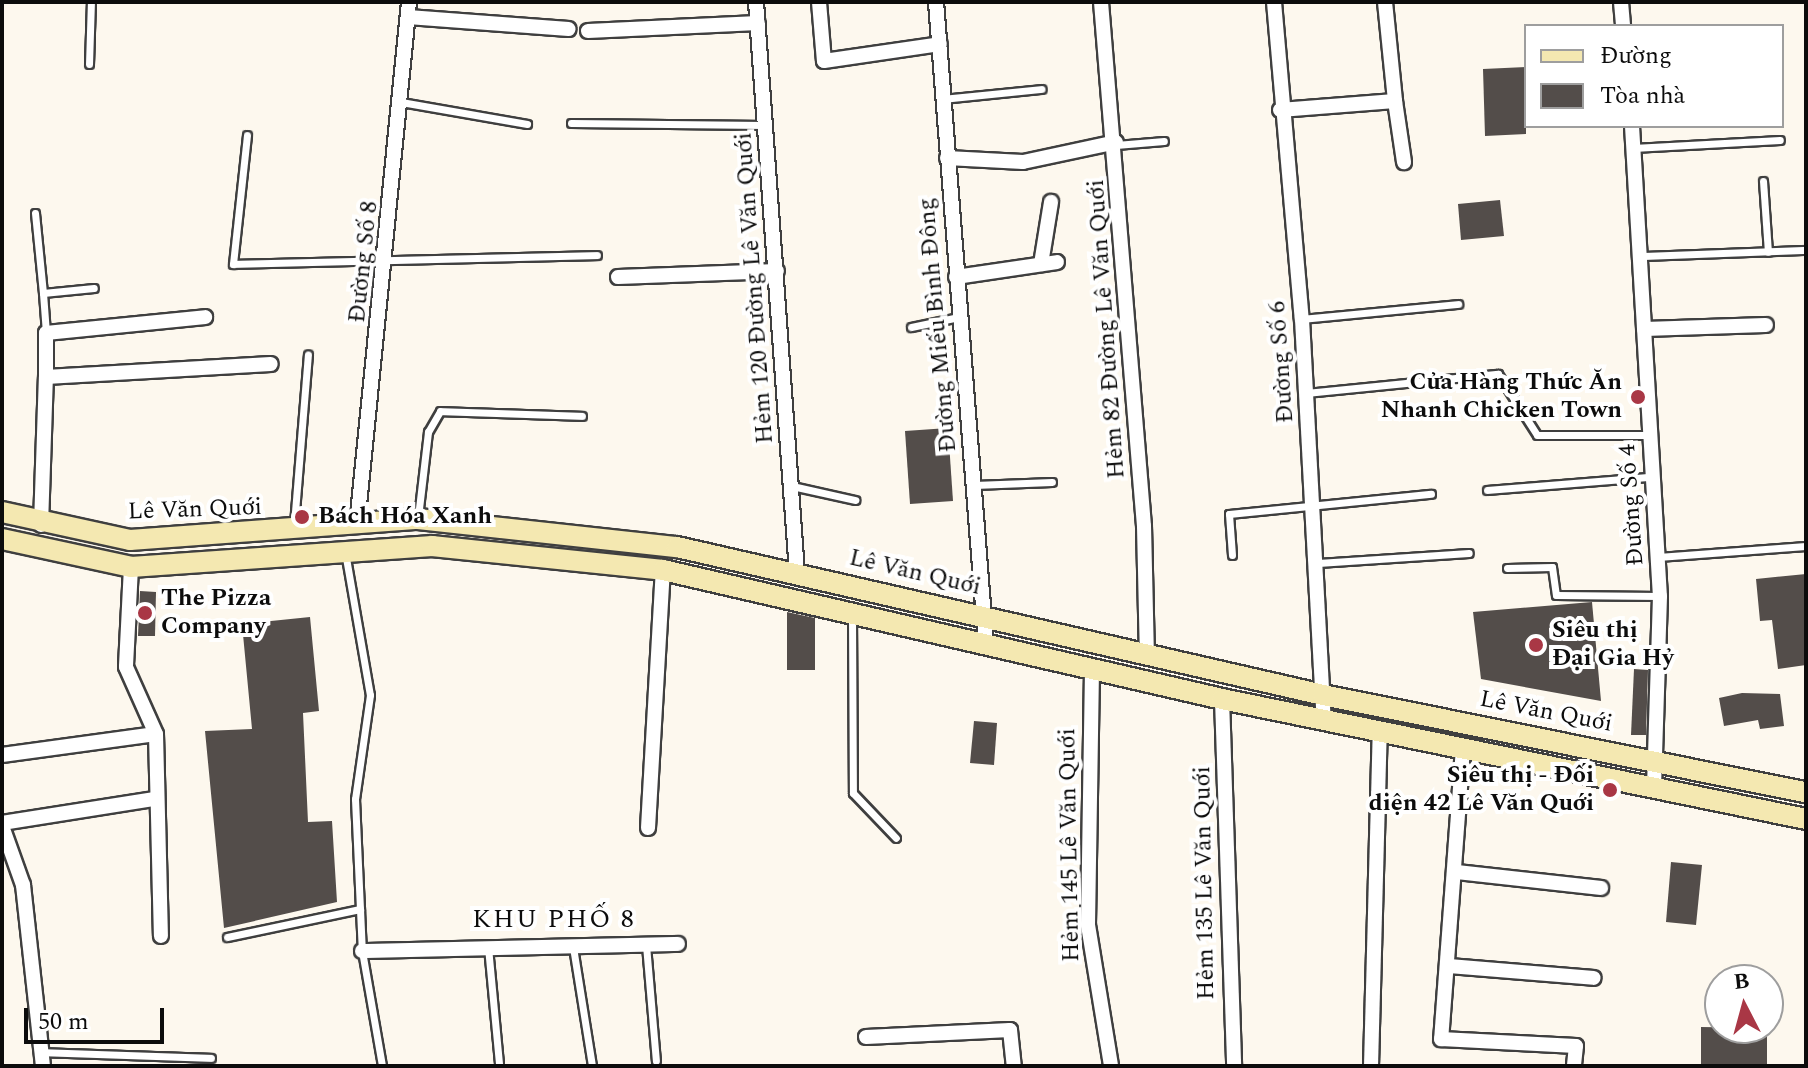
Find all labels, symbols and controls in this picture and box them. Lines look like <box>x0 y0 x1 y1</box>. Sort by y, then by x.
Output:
legend <box>1524 24 1784 128</box>
text: Đường <box>1600 38 1672 74</box>
text: Tòa nhà <box>1600 78 1685 114</box>
street label: Hẻm 120 Đường Lê Văn Quới <box>730 131 780 445</box>
street label: Hẻm 82 Đường Lê Văn Quới <box>1082 178 1132 480</box>
street label: Đường Miếu Bình Đông <box>913 197 963 453</box>
street label: Đường Số 8 <box>343 200 385 324</box>
street label: Đường Số 6 <box>1263 300 1301 424</box>
place label: Cửa Hàng Thức Ăn Nhanh Chicken Town <box>1381 369 1622 425</box>
marker: Cửa Hàng Thức Ăn Nhanh Chicken Town <box>1629 388 1647 406</box>
street label: Đường Số 4 <box>1613 443 1651 567</box>
street label: Lê Văn Quới <box>127 493 263 527</box>
place label: Bách Hóa Xanh <box>318 503 492 531</box>
marker: Bách Hóa Xanh <box>293 508 311 526</box>
street label: Lê Văn Quới <box>846 544 984 602</box>
place label: The Pizza Company <box>161 585 271 641</box>
marker: The Pizza Company <box>136 604 154 622</box>
place label: Siêu thị Đại Gia Hỷ <box>1552 617 1674 673</box>
marker: Siêu thị Đại Gia Hỷ <box>1527 636 1545 654</box>
street label: Lê Văn Quới <box>1477 685 1615 739</box>
street label: Hẻm 145 Lê Văn Quới <box>1054 728 1086 962</box>
place label: Siêu thị - Đối diện 42 Lê Văn Quới <box>1369 762 1594 818</box>
street label: Hẻm 135 Lê Văn Quới <box>1189 766 1221 1000</box>
marker: Siêu thị - Đối diện 42 Lê Văn Quới <box>1601 781 1619 799</box>
district label: KHU PHỐ 8 <box>472 904 636 936</box>
north arrow <box>1704 964 1784 1044</box>
text: B <box>1732 964 1751 999</box>
scale bar <box>28 992 168 1042</box>
text: 50 m <box>38 1004 89 1040</box>

